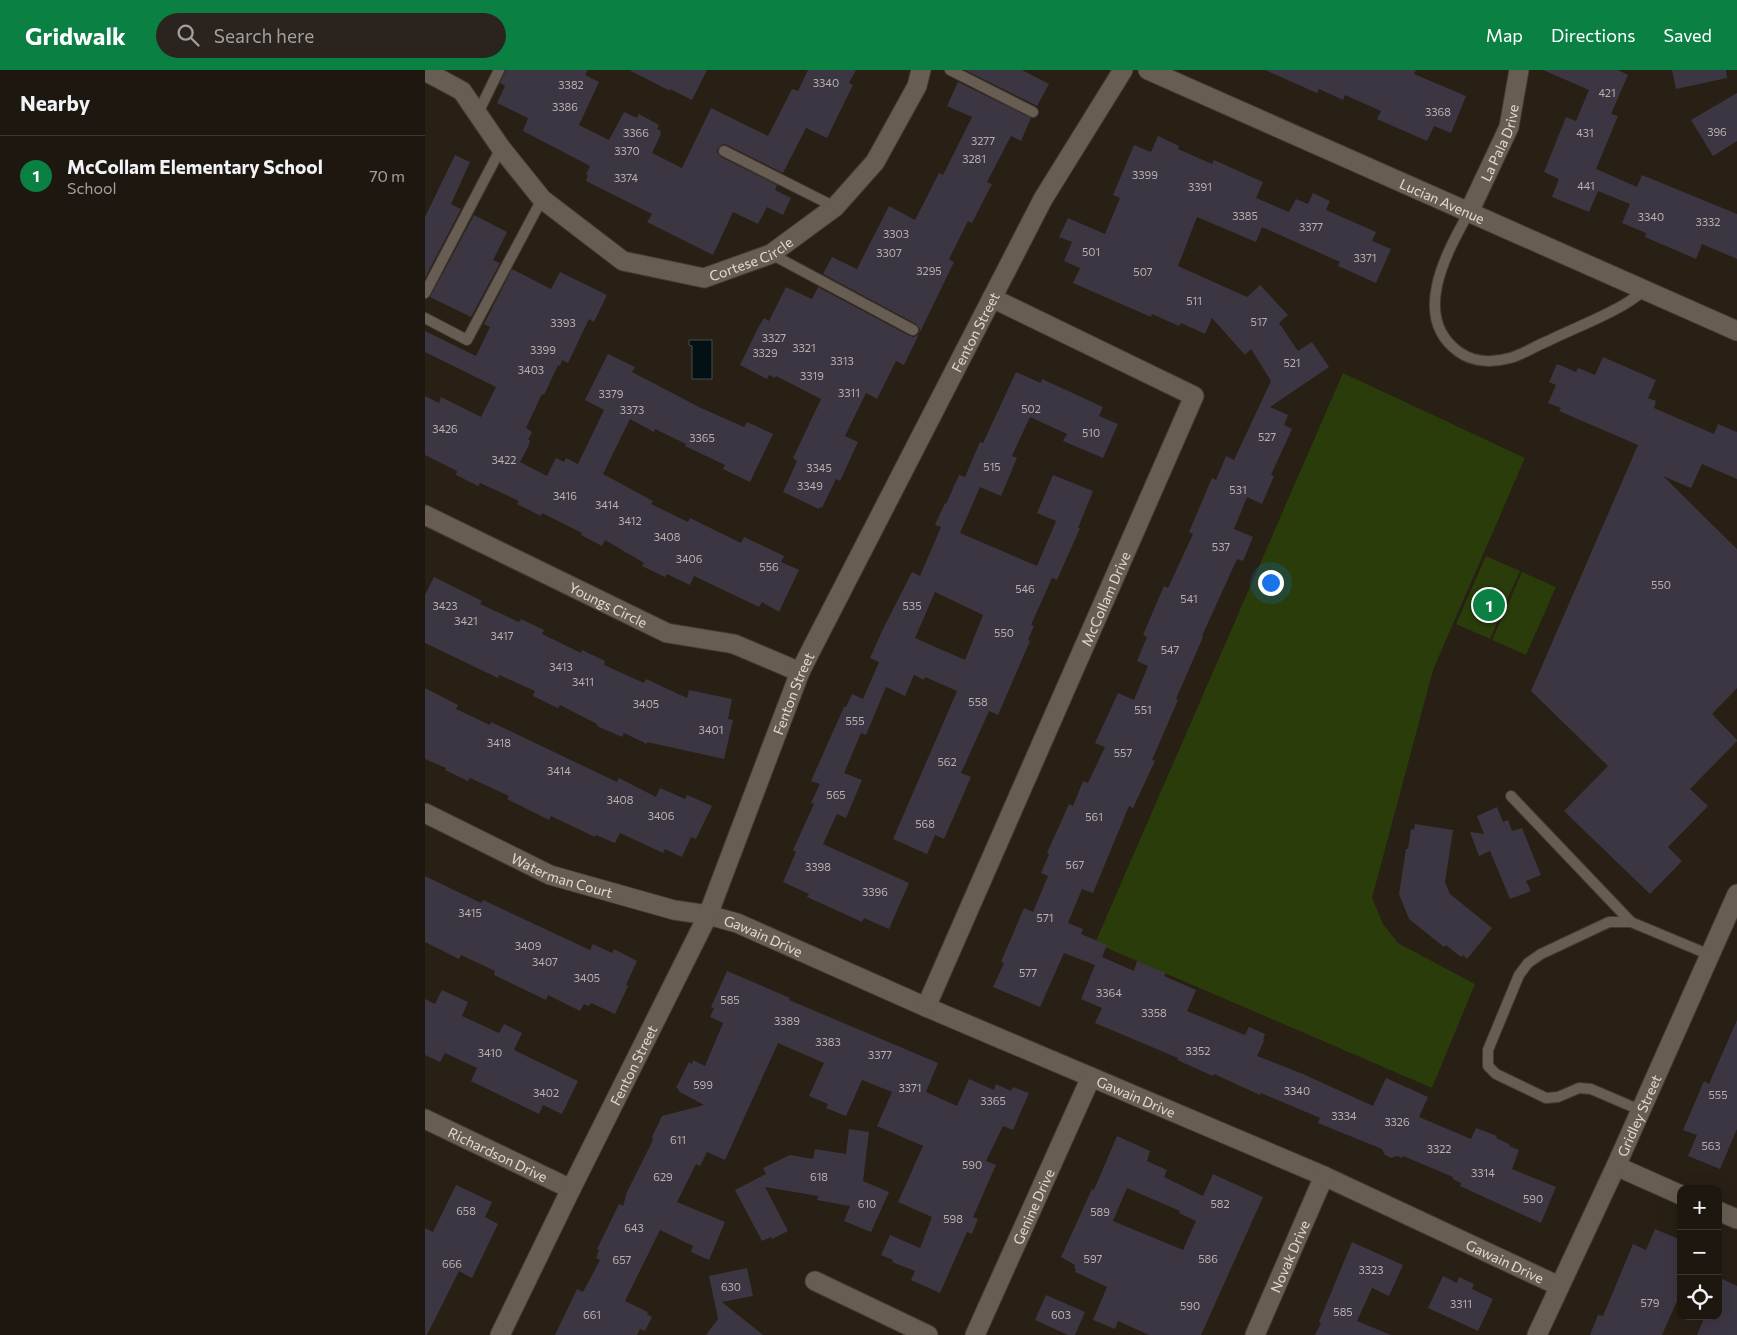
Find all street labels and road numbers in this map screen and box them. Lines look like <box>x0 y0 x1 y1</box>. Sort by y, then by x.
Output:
street label: La Pala Drive <box>1476 103 1521 184</box>
street label: Lucian Avenue <box>1397 174 1488 227</box>
street label: Cortese Circle <box>707 233 796 284</box>
street label: Fenton Street <box>947 289 1002 375</box>
street label: McCollam Drive <box>1077 549 1133 648</box>
street label: Youngs Circle <box>566 578 650 631</box>
street label: Fenton Street <box>769 649 817 737</box>
street label: Waterman Court <box>509 849 615 901</box>
street label: Gawain Drive <box>722 911 805 960</box>
street label: Fenton Street <box>606 1022 660 1108</box>
street label: Gridley Street <box>1613 1071 1664 1159</box>
street label: Gawain Drive <box>1094 1072 1178 1120</box>
street label: Richardson Drive <box>446 1123 550 1185</box>
street label: Genine Drive <box>1008 1166 1057 1247</box>
street label: Novak Drive <box>1266 1217 1312 1295</box>
street label: Gawain Drive <box>1463 1235 1547 1286</box>

